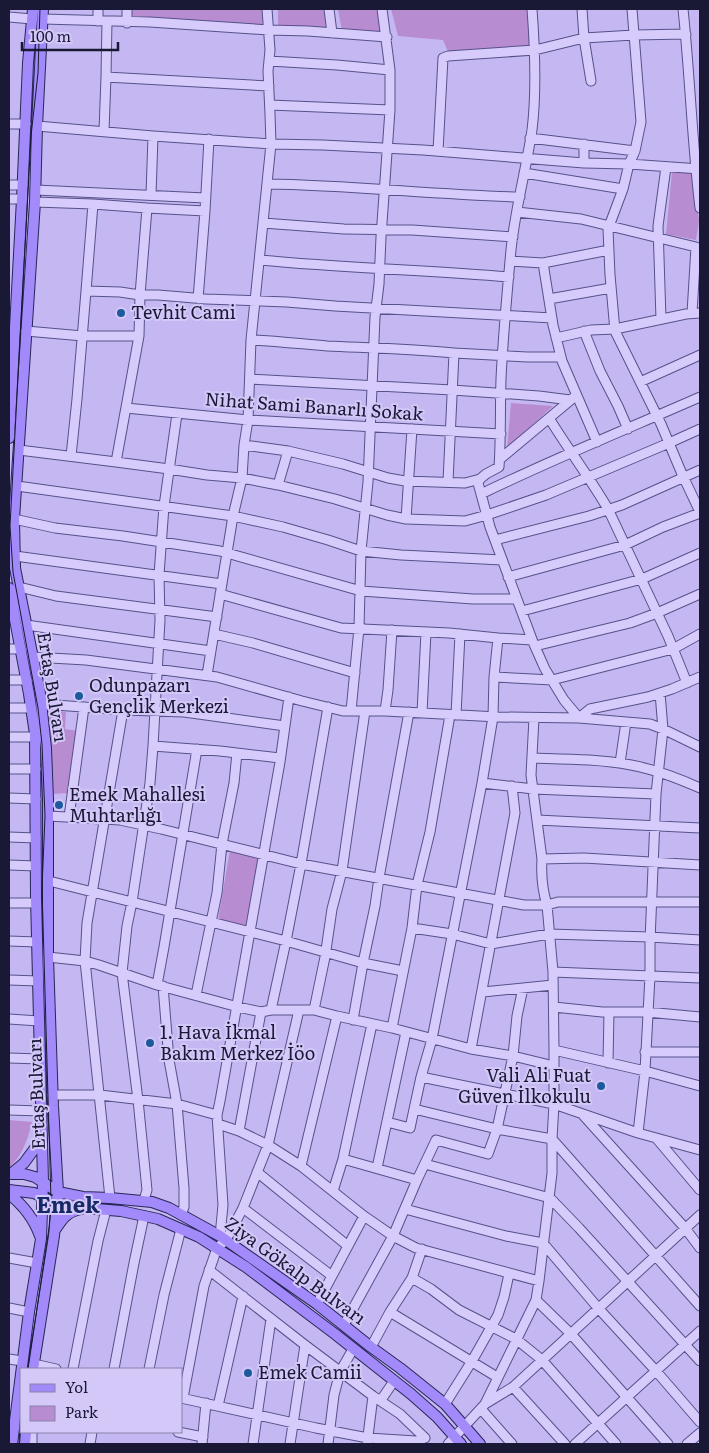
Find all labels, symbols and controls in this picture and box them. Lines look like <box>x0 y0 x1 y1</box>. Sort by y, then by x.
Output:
scale bar <box>22 20 119 52</box>
text: 100 m <box>30 24 71 47</box>
place label: Tevhit Cami <box>131 298 236 325</box>
marker: Tevhit Cami <box>115 307 127 319</box>
street label: Nihat Sami Banarlı Sokak <box>204 384 425 427</box>
street label: Ertaş Bulvarı <box>31 630 76 744</box>
place label: Odunpazarı Gençlik Merkezi <box>89 671 229 719</box>
marker: Odunpazarı Gençlik Merkezi <box>73 690 85 702</box>
place label: Emek Mahallesi Muhtarlığı <box>69 780 206 828</box>
marker: Emek Mahallesi Muhtarlığı <box>53 799 65 811</box>
place label: 1. Hava İkmal Bakım Merkez İöo <box>160 1018 315 1066</box>
marker: 1. Hava İkmal Bakım Merkez İöo <box>144 1037 156 1049</box>
street label: Ertaş Bulvarı <box>20 1038 51 1150</box>
place label: Vali Ali Fuat Güven İlkokulu <box>458 1061 592 1109</box>
marker: Vali Ali Fuat Güven İlkokulu <box>595 1080 607 1092</box>
district label: Emek <box>36 1187 100 1220</box>
street label: Ziya Gökalp Bulvarı <box>220 1209 372 1330</box>
place label: Emek Camii <box>258 1358 362 1385</box>
marker: Emek Camii <box>242 1367 254 1379</box>
legend <box>20 1368 182 1433</box>
text: Yol <box>65 1375 88 1398</box>
text: Park <box>65 1400 99 1423</box>

